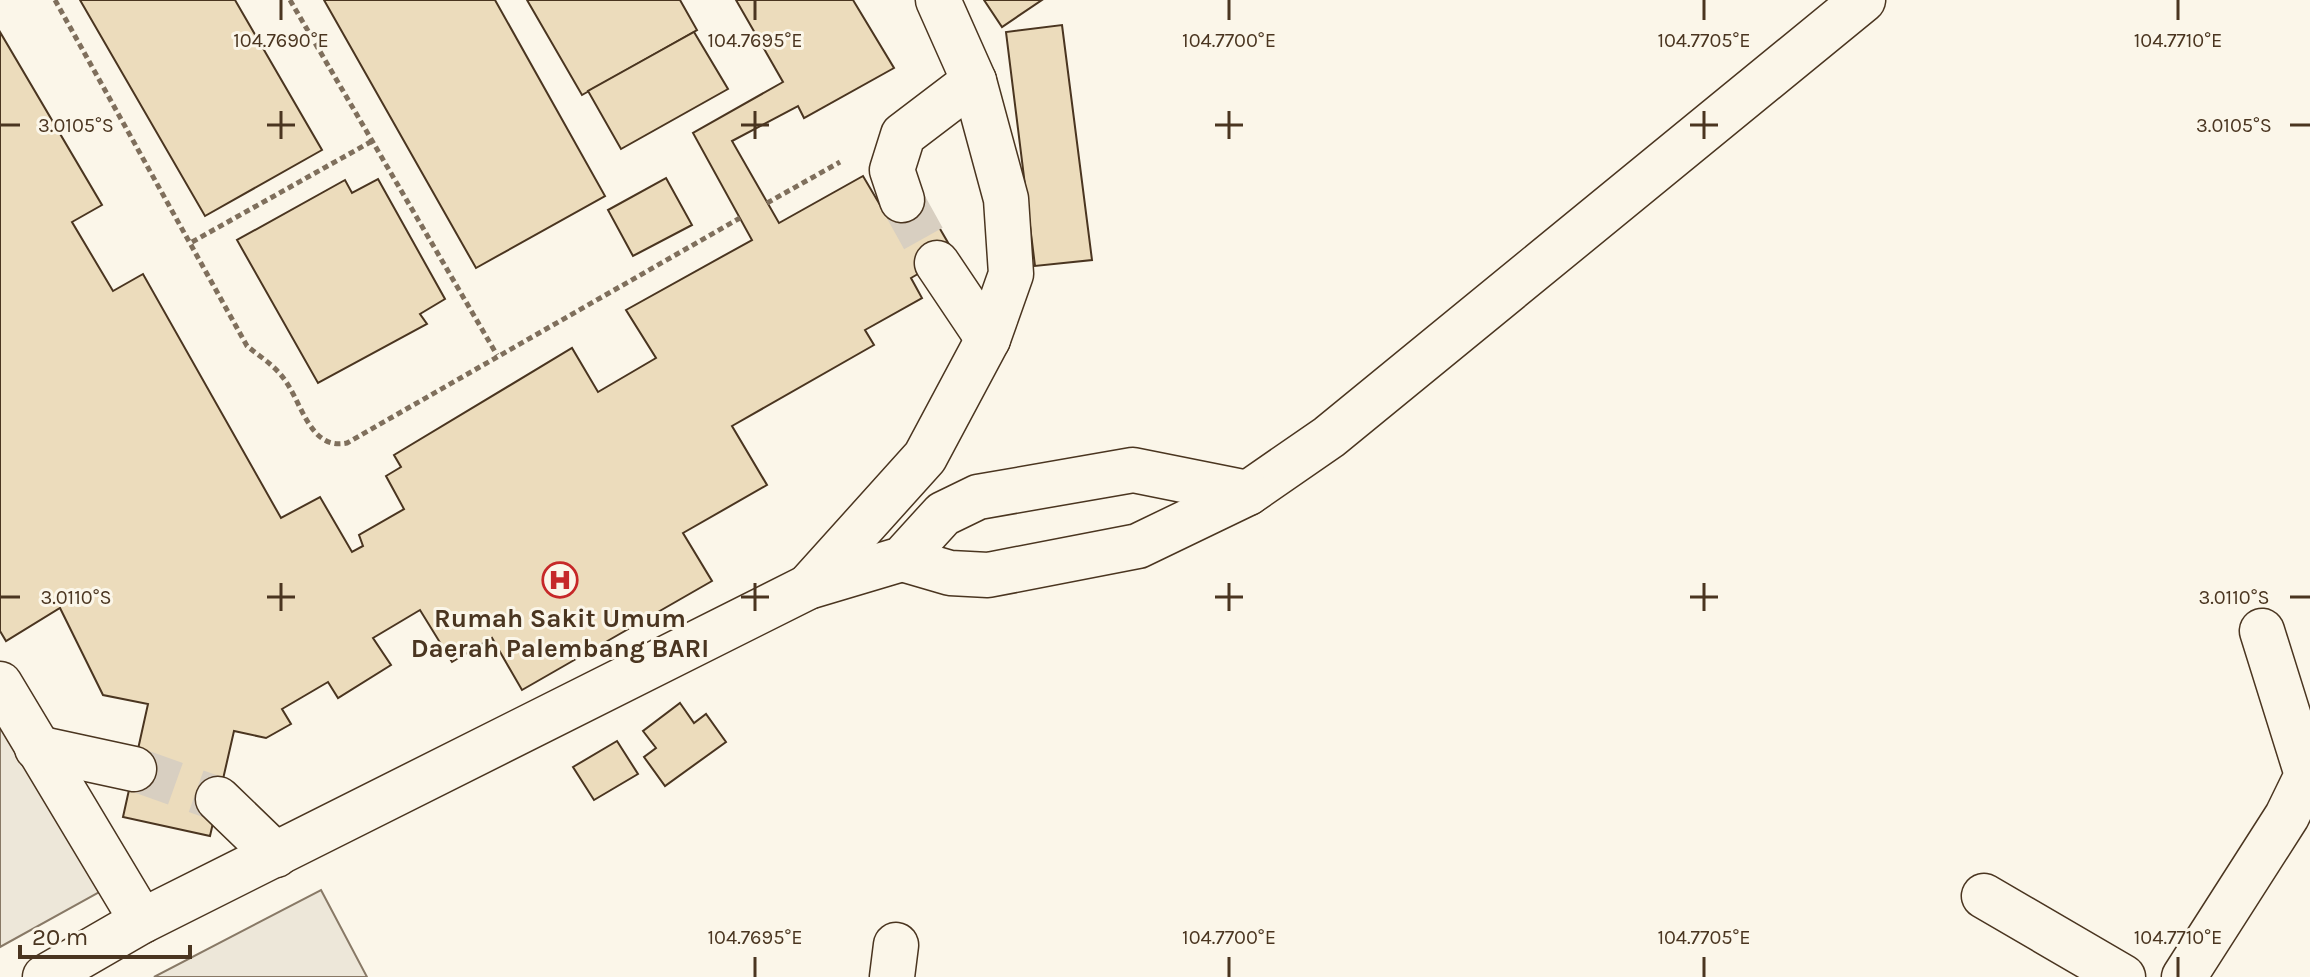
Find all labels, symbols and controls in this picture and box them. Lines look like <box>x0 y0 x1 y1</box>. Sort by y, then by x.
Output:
text: 104.7690°E <box>233 29 329 52</box>
text: 104.7695°E <box>708 29 803 52</box>
text: 104.7700°E <box>1182 29 1276 52</box>
text: 104.7705°E <box>1657 29 1751 52</box>
text: 104.7710°E <box>2134 29 2222 52</box>
text: 3.0105°S <box>38 114 114 137</box>
text: 3.0105°S <box>2196 114 2272 137</box>
hospital icon: Rumah Sakit Umum Daerah Palembang BARI <box>541 561 579 599</box>
text: 3.0110°S <box>40 586 112 609</box>
text: 3.0110°S <box>2198 586 2270 609</box>
place label: Rumah Sakit Umum Daerah Palembang BARI <box>411 603 709 664</box>
scale bar <box>20 909 190 959</box>
text: 20 m <box>32 923 88 951</box>
text: 104.7695°E <box>708 926 803 949</box>
text: 104.7700°E <box>1182 926 1276 949</box>
text: 104.7705°E <box>1657 926 1751 949</box>
text: 104.7710°E <box>2134 926 2222 949</box>

